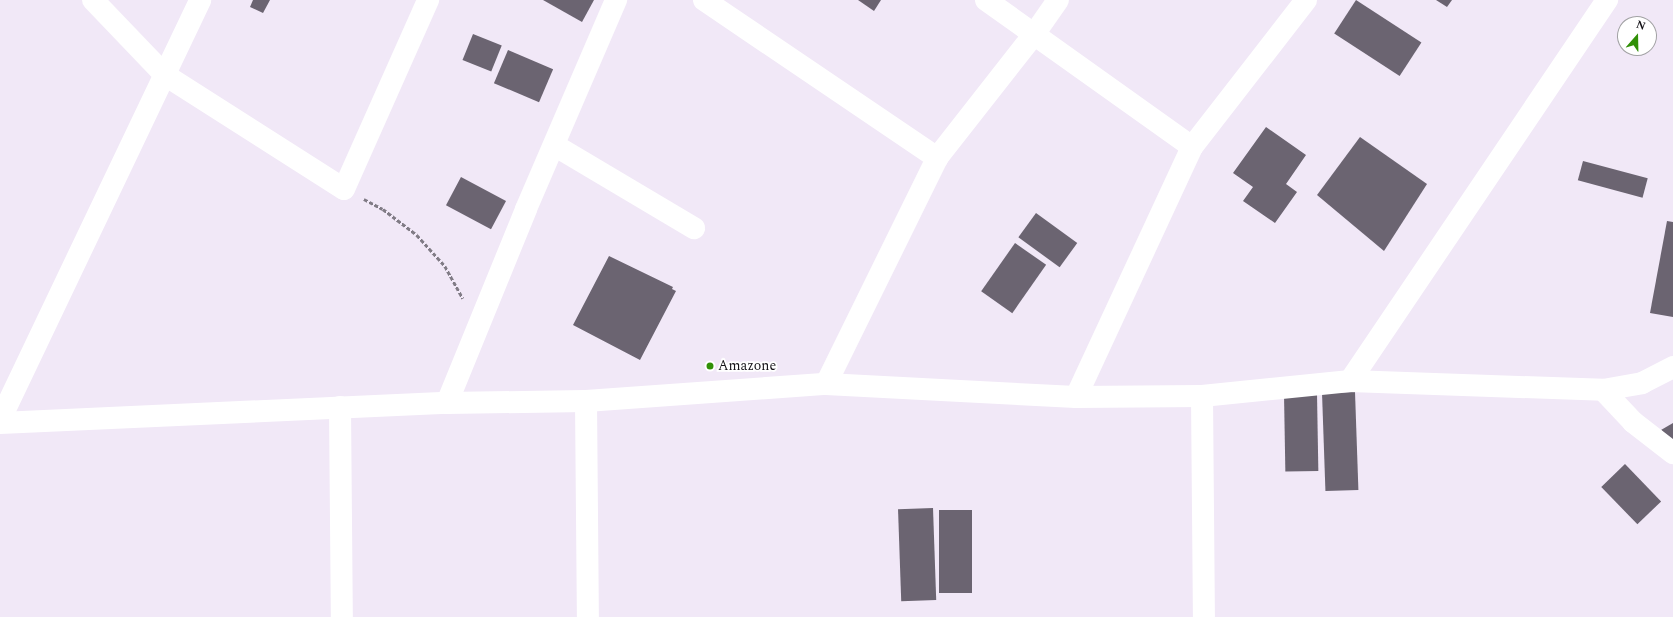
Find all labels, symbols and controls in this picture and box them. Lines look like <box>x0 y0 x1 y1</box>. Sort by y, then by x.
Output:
north arrow <box>1617 16 1657 56</box>
text: N <box>1634 16 1648 35</box>
place label: Amazone <box>718 358 776 374</box>
marker: Amazone <box>705 361 715 371</box>

